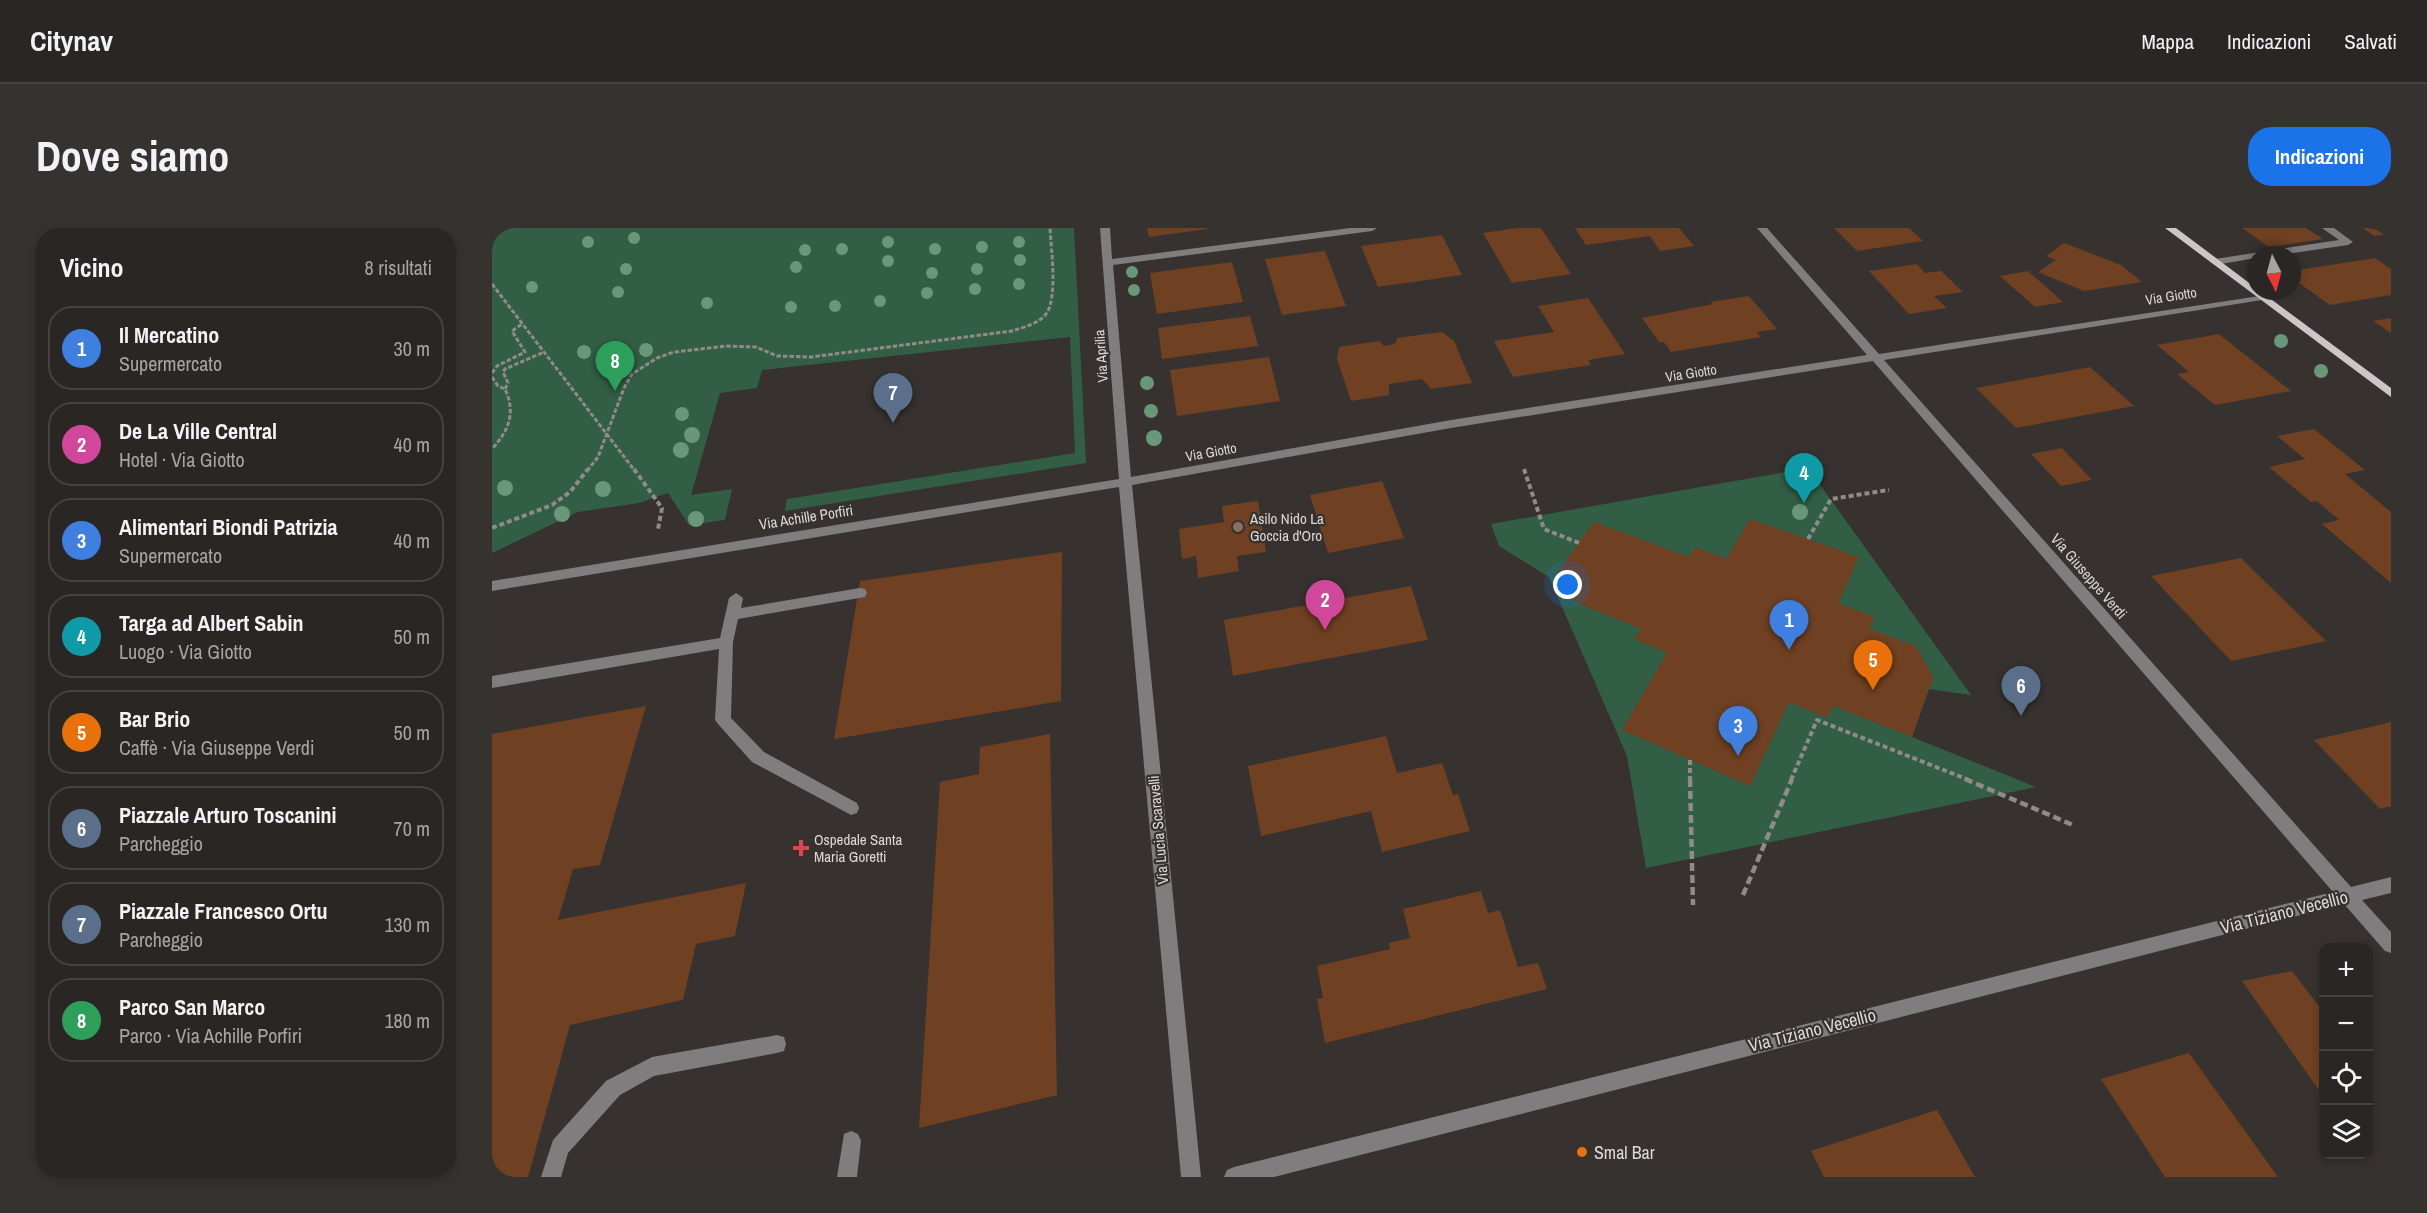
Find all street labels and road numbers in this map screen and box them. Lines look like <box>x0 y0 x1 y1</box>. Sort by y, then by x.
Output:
street label: Via Giotto <box>2144 283 2198 309</box>
street label: Via Aprilia <box>1090 328 1112 383</box>
street label: Via Giotto <box>1664 360 1718 386</box>
street label: Via Giotto <box>1184 439 1238 465</box>
street label: Via Achille Porfiri <box>758 499 854 535</box>
street label: Via Giuseppe Verdi <box>2046 529 2132 623</box>
street label: Via Lucia Scaravelli <box>1143 775 1173 885</box>
street label: Via Tiziano Vecellio <box>2218 884 2350 940</box>
street label: Via Tiziano Vecellio <box>1746 1002 1878 1058</box>

